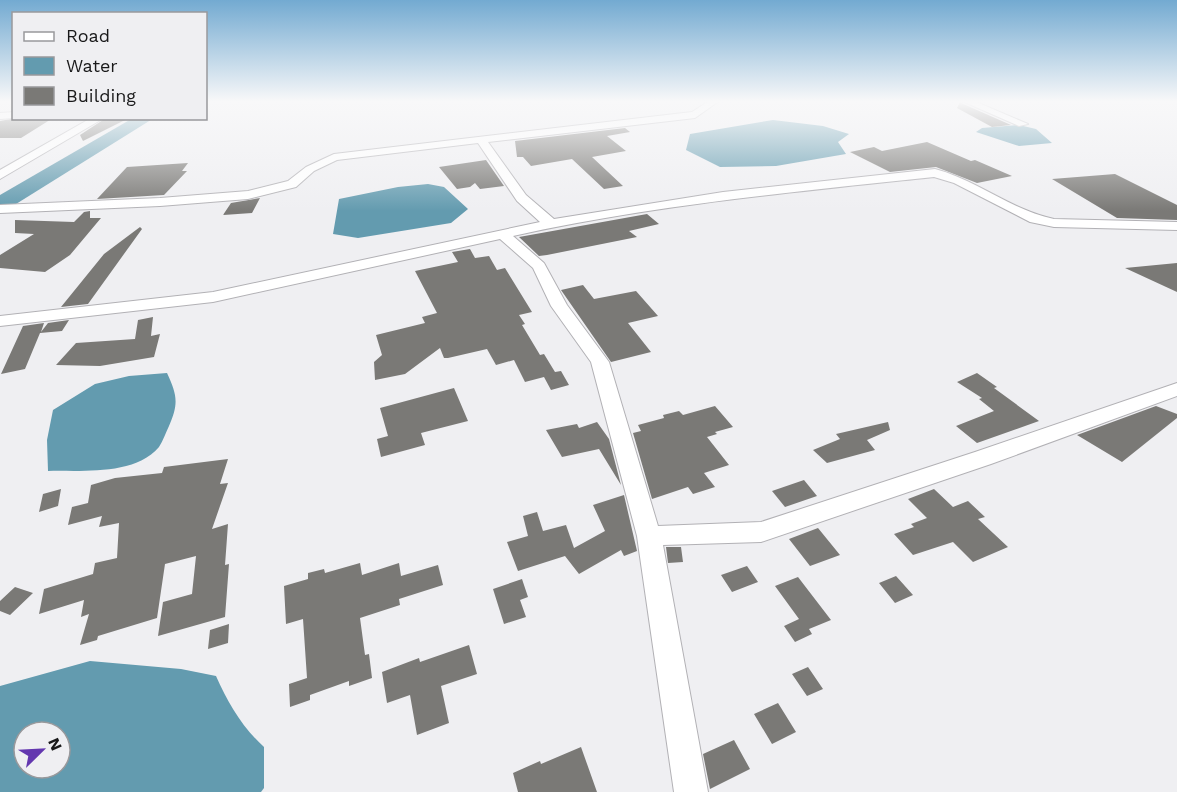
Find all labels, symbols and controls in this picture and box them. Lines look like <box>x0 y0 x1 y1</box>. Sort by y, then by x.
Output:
legend <box>12 12 207 120</box>
text: Road <box>66 25 110 46</box>
text: Water <box>66 55 118 76</box>
text: Building <box>66 85 136 106</box>
north arrow <box>12 720 72 780</box>
text: N <box>44 735 66 753</box>

